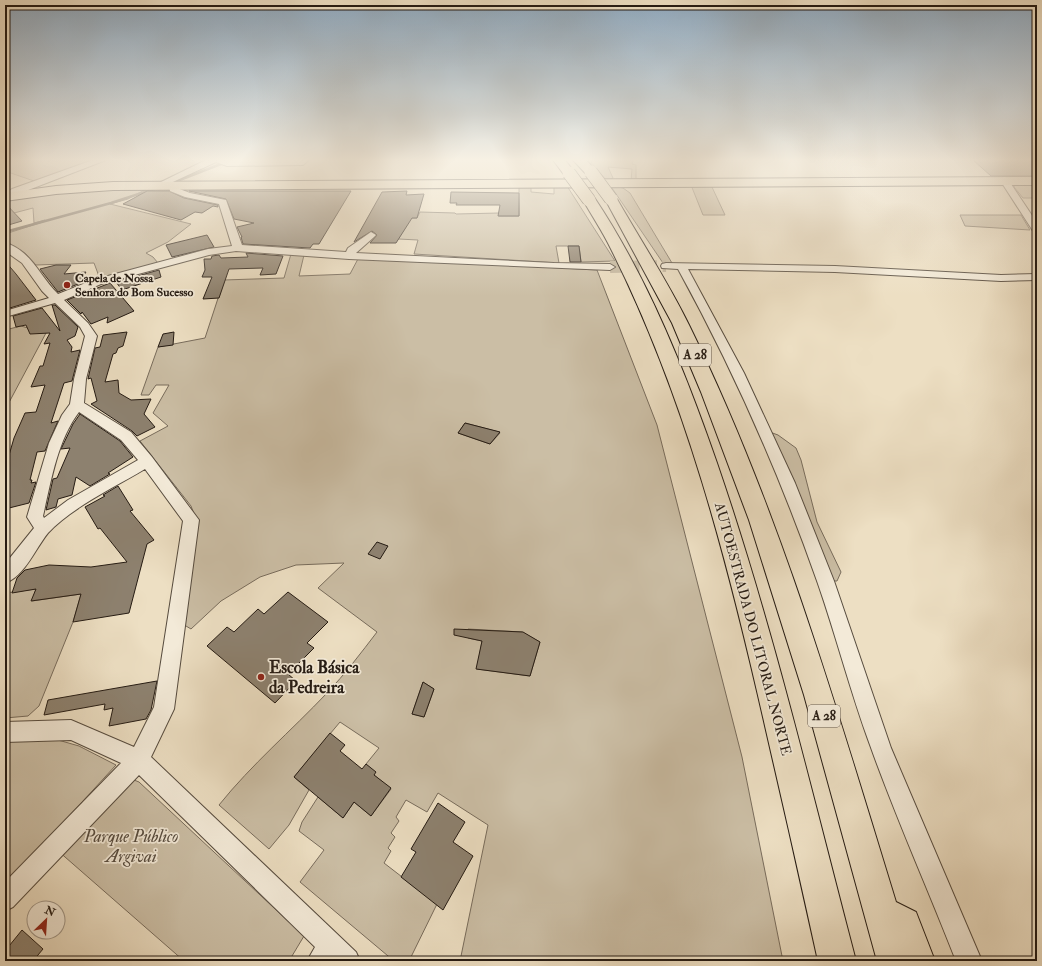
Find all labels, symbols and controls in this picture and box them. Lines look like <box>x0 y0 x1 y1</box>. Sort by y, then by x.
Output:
place label: Capela de Nossa Senhora do Bom Sucesso <box>75 271 193 300</box>
marker: Capela de Nossa Senhora do Bom Sucesso <box>62 280 72 290</box>
road number: A 28 <box>679 344 711 366</box>
street label: AUTOESTRADA DO LITORAL NORTE <box>711 500 795 757</box>
place label: Escola Básica da Pedreira <box>269 657 360 698</box>
marker: Escola Básica da Pedreira <box>256 672 266 682</box>
road number: A 28 <box>808 705 840 727</box>
park label: Parque Público Argivai <box>83 826 178 867</box>
north arrow <box>26 900 66 940</box>
text: N <box>42 903 58 920</box>

